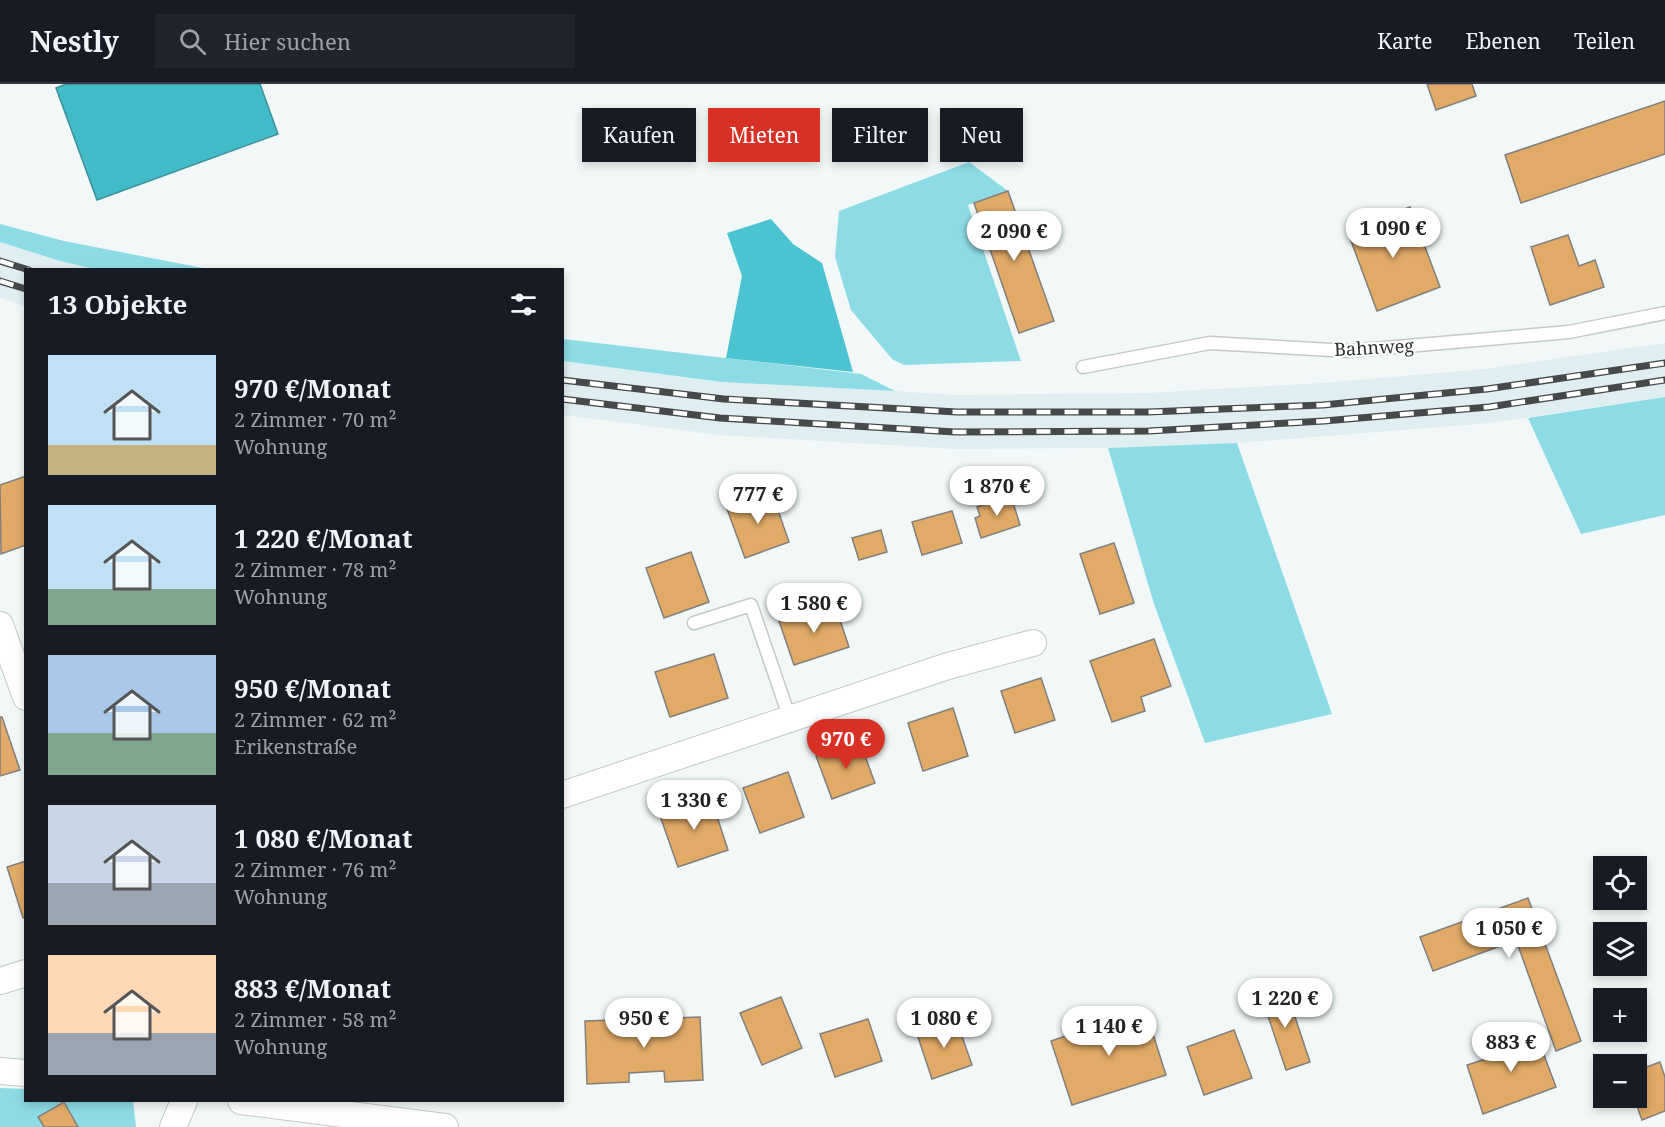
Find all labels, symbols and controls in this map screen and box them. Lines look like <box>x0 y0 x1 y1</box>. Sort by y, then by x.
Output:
search box <box>155 14 575 68</box>
text: Nestly <box>30 22 119 60</box>
icon: search <box>176 25 209 58</box>
text: Hier suchen <box>224 26 351 56</box>
text: Karte <box>1377 27 1432 55</box>
text: Ebenen <box>1465 27 1541 55</box>
text: Teilen <box>1574 27 1635 55</box>
chip: Kaufen <box>582 108 696 162</box>
chip: Mieten <box>708 108 820 162</box>
chip: Filter <box>832 108 928 162</box>
chip: Neu <box>940 108 1023 162</box>
pin: 1 090 € <box>1338 208 1448 259</box>
pin: 2 090 € <box>959 211 1069 262</box>
text: 1 090 € <box>1360 214 1426 241</box>
text: 2 090 € <box>981 217 1047 244</box>
text: 13 Objekte <box>48 286 187 322</box>
icon: filters <box>507 288 540 321</box>
street label: Bahnweg <box>1334 333 1415 361</box>
text: 970 €/Monat <box>234 370 391 406</box>
icon: home <box>96 379 168 451</box>
text: 2 Zimmer · 70 m² <box>234 406 396 433</box>
text: Wohnung <box>234 433 327 460</box>
pin: 1 870 € <box>942 466 1052 517</box>
text: 1 870 € <box>964 472 1030 499</box>
pin: 777 € <box>716 474 800 525</box>
text: 777 € <box>733 480 783 507</box>
text: 1 220 €/Monat <box>234 520 413 556</box>
icon: home <box>96 529 168 601</box>
text: 2 Zimmer · 78 m² <box>234 556 396 583</box>
text: Wohnung <box>234 583 327 610</box>
pin: 1 580 € <box>759 583 869 634</box>
text: 1 580 € <box>781 589 847 616</box>
text: 950 €/Monat <box>234 670 391 706</box>
icon: home <box>96 679 168 751</box>
text: 2 Zimmer · 62 m² <box>234 706 396 733</box>
pin: 970 € <box>804 719 888 770</box>
text: 970 € <box>821 725 871 752</box>
text: Erikenstraße <box>234 733 357 760</box>
pin: 1 330 € <box>639 780 749 831</box>
text: 1 330 € <box>661 786 727 813</box>
text: 1 080 €/Monat <box>234 820 413 856</box>
icon: home <box>96 829 168 901</box>
text: 2 Zimmer · 76 m² <box>234 856 396 883</box>
map controls <box>1593 856 1647 1108</box>
button: locate <box>1593 856 1647 910</box>
text: Wohnung <box>234 883 327 910</box>
pin: 1 050 € <box>1454 908 1564 959</box>
text: 1 050 € <box>1476 914 1542 941</box>
button: layers <box>1593 922 1647 976</box>
text: 883 €/Monat <box>234 970 391 1006</box>
pin: 1 220 € <box>1230 978 1340 1029</box>
icon: home <box>96 979 168 1051</box>
text: 1 220 € <box>1252 984 1318 1011</box>
button: + <box>1593 988 1647 1042</box>
pin: 950 € <box>602 998 686 1049</box>
pin: 1 080 € <box>889 998 999 1049</box>
text: 950 € <box>619 1004 669 1031</box>
text: 1 080 € <box>911 1004 977 1031</box>
text: 2 Zimmer · 58 m² <box>234 1006 396 1033</box>
pin: 1 140 € <box>1054 1006 1164 1057</box>
text: 1 140 € <box>1076 1012 1142 1039</box>
pin: 883 € <box>1469 1022 1553 1073</box>
text: 883 € <box>1486 1028 1536 1055</box>
text: Wohnung <box>234 1033 327 1060</box>
button: − <box>1593 1054 1647 1108</box>

